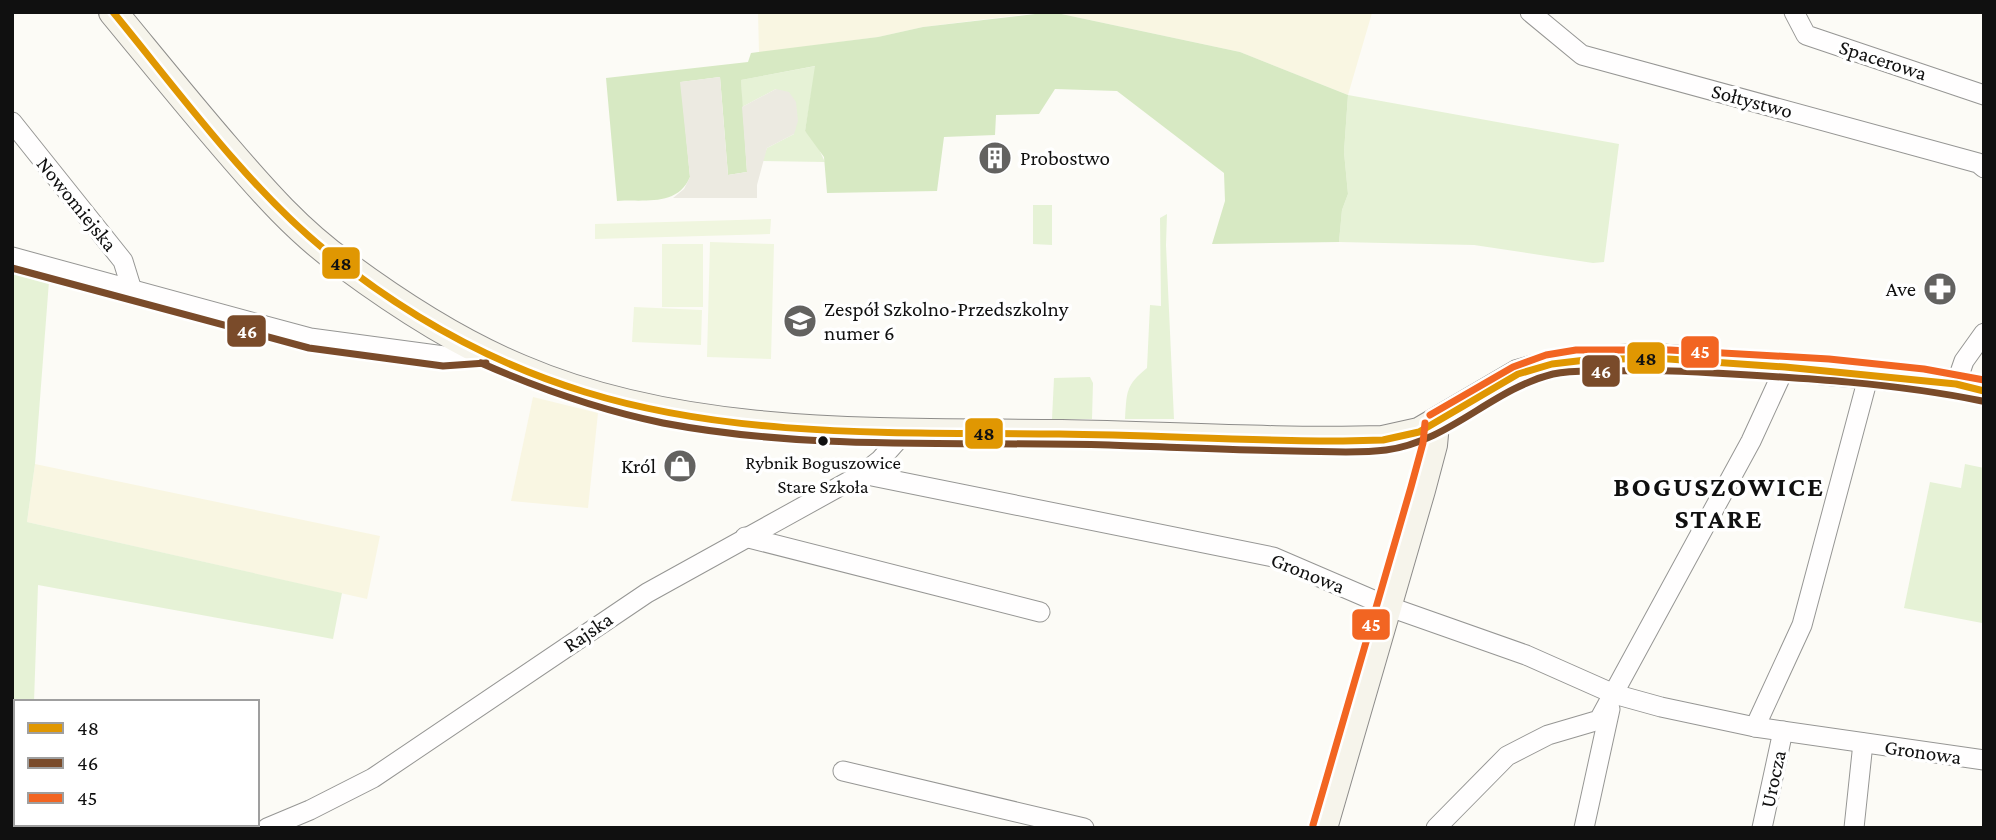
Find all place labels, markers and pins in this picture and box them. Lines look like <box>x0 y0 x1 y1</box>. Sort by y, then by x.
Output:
building icon: Probostwo <box>976 139 1014 177</box>
place label: Probostwo <box>1020 146 1110 170</box>
pharmacy icon: Ave <box>1921 270 1959 308</box>
place label: Ave <box>1886 277 1916 301</box>
place label: Zespół Szkolno-Przedszkolny numer 6 <box>824 297 1069 345</box>
school or university icon: Zespół Szkolno-Przedszkolny numer 6 <box>781 302 819 340</box>
marker: Rybnik Boguszowice Stare Szkoła <box>816 434 830 448</box>
shop icon: Król <box>661 447 699 485</box>
place label: Rybnik Boguszowice Stare Szkoła <box>745 452 901 497</box>
place label: Król <box>621 454 656 478</box>

